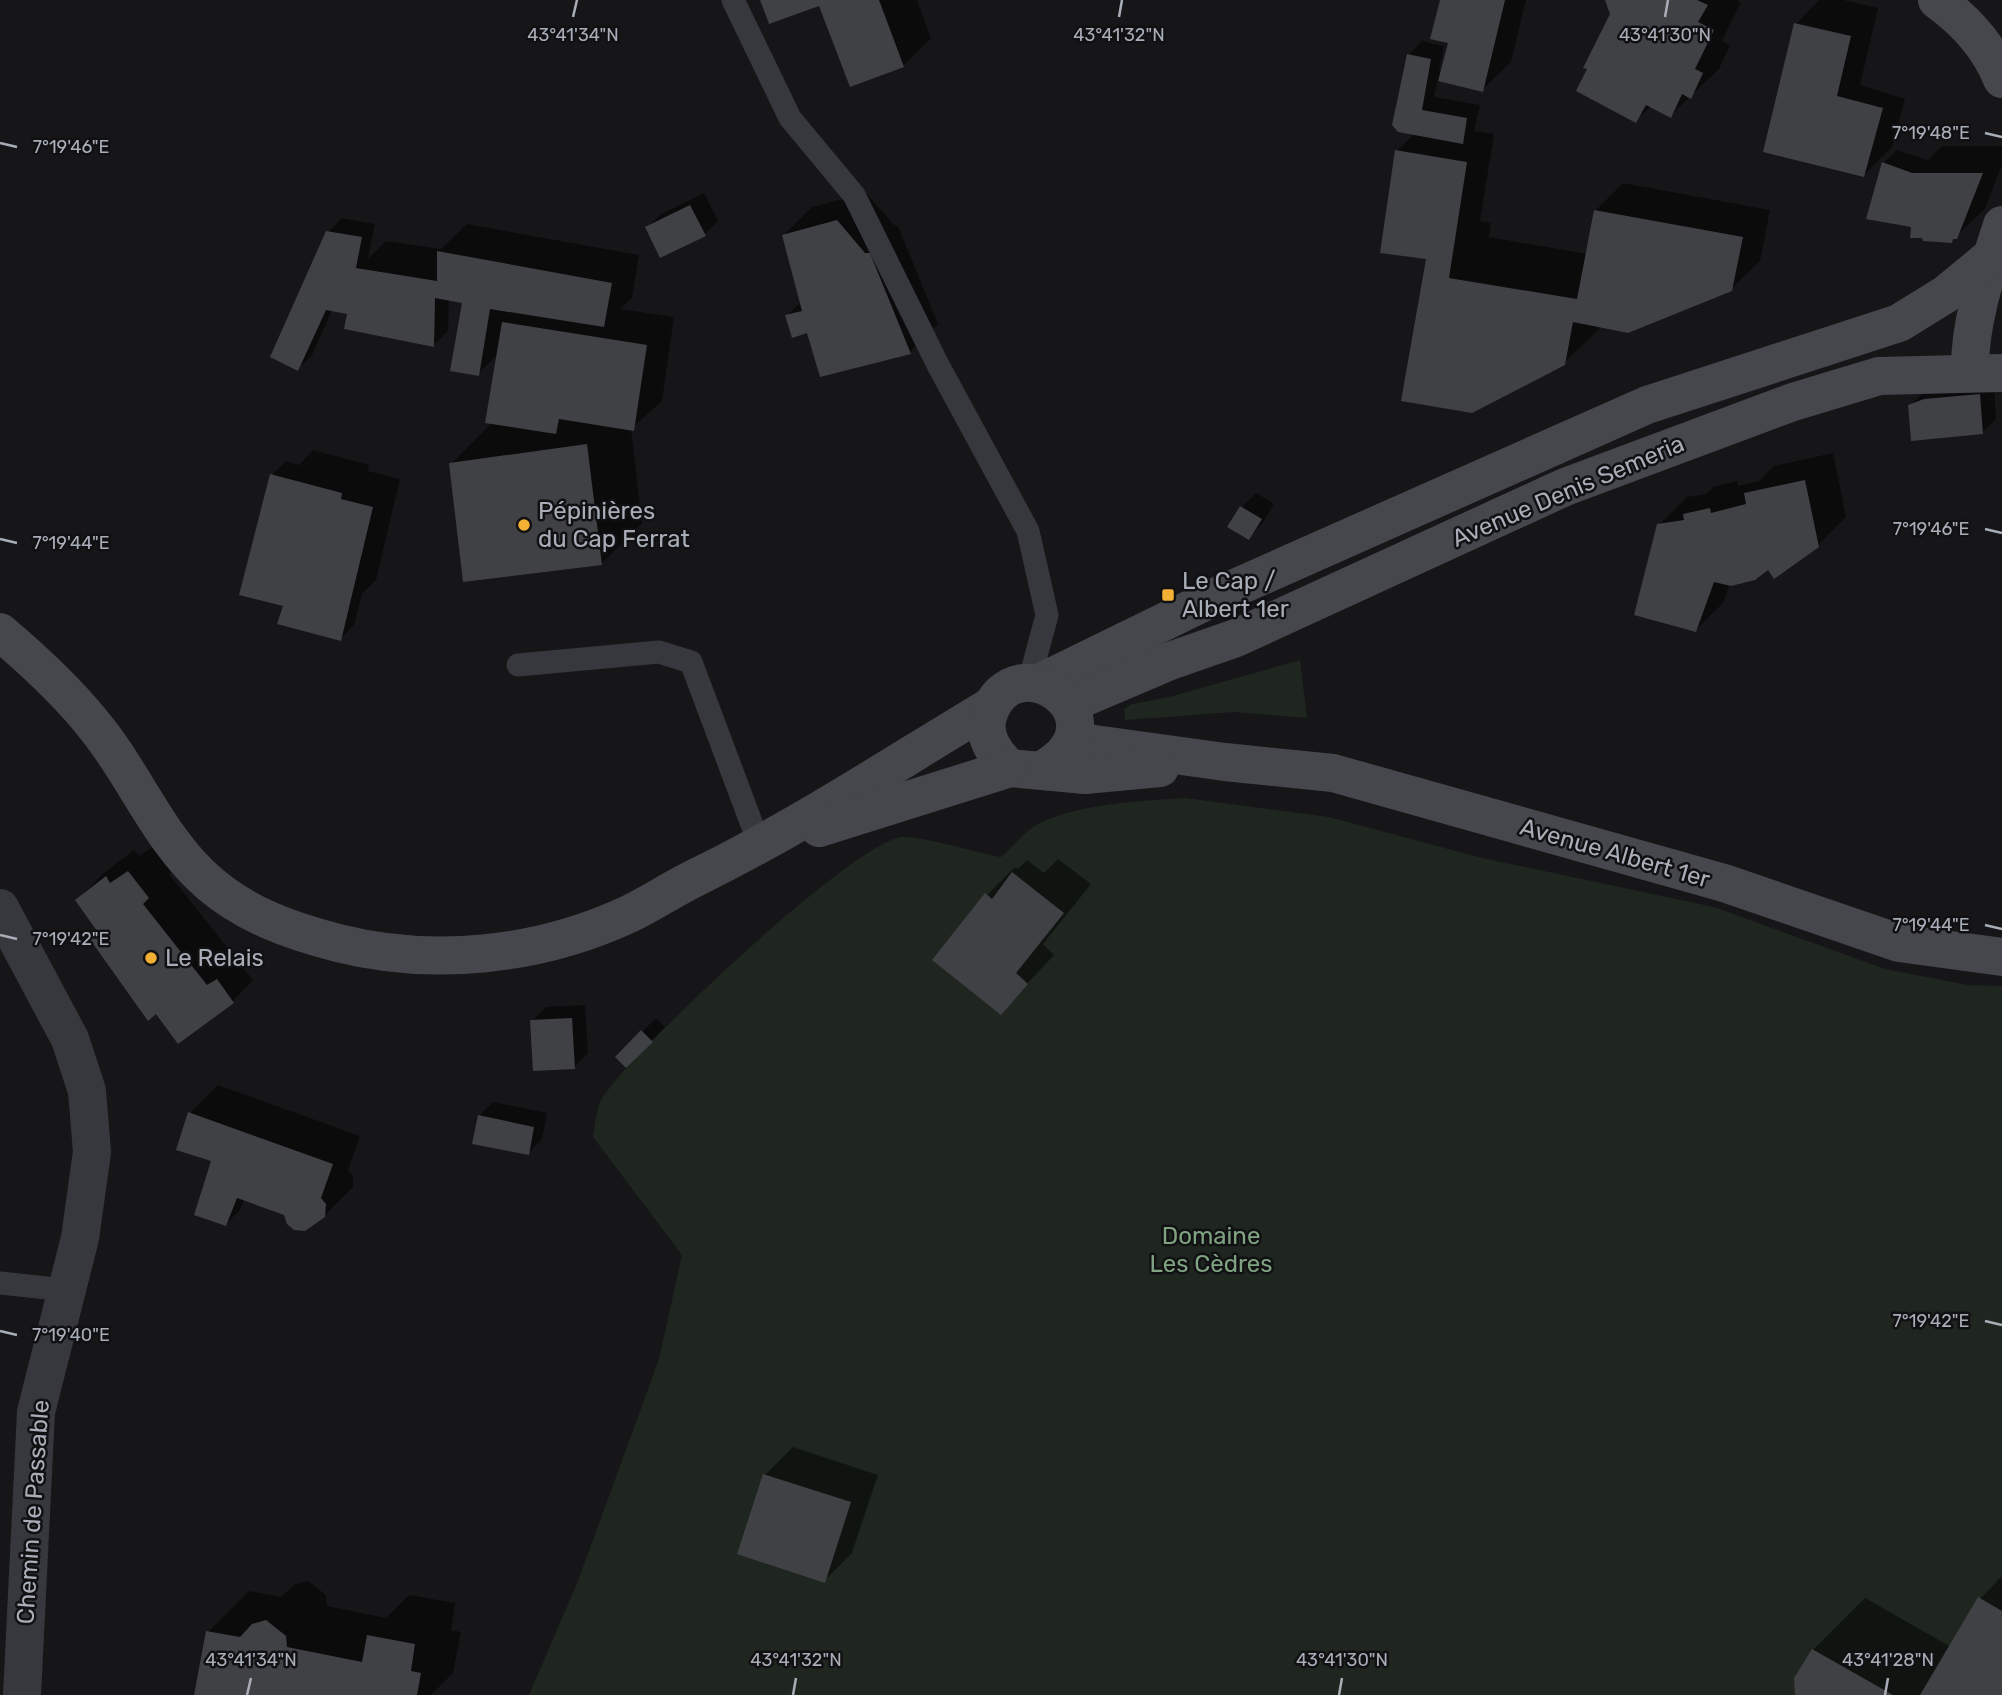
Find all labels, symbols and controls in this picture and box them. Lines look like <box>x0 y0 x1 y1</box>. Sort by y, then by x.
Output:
text: 43°41'34"N <box>527 24 619 46</box>
text: 43°41'32"N <box>1073 24 1165 46</box>
text: 43°41'30"N <box>1619 24 1711 46</box>
text: 7°19'48"E <box>1892 122 1970 144</box>
text: 7°19'46"E <box>33 136 109 158</box>
street label: Avenue Denis Semeria <box>1448 429 1688 553</box>
place label: Pépinières du Cap Ferrat <box>538 497 690 553</box>
marker: Pépinières du Cap Ferrat <box>516 517 532 533</box>
text: 7°19'46"E <box>1893 518 1969 540</box>
text: 7°19'44"E <box>32 532 110 554</box>
place label: Le Cap / Albert 1er <box>1182 567 1289 623</box>
marker: Le Cap / Albert 1er <box>1160 587 1176 603</box>
street label: Avenue Albert 1er <box>1517 813 1713 893</box>
text: 7°19'44"E <box>1892 914 1970 936</box>
text: 7°19'42"E <box>33 928 109 950</box>
place label: Le Relais <box>165 944 264 972</box>
marker: Le Relais <box>143 950 159 966</box>
park label: Domaine Les Cèdres <box>1149 1222 1273 1278</box>
text: 7°19'42"E <box>1893 1310 1969 1332</box>
text: 7°19'40"E <box>32 1324 110 1346</box>
street label: Chemin de Passable <box>11 1399 55 1625</box>
text: 43°41'34"N <box>205 1649 297 1671</box>
text: 43°41'32"N <box>750 1649 842 1671</box>
text: 43°41'30"N <box>1296 1649 1388 1671</box>
text: 43°41'28"N <box>1842 1649 1934 1671</box>

